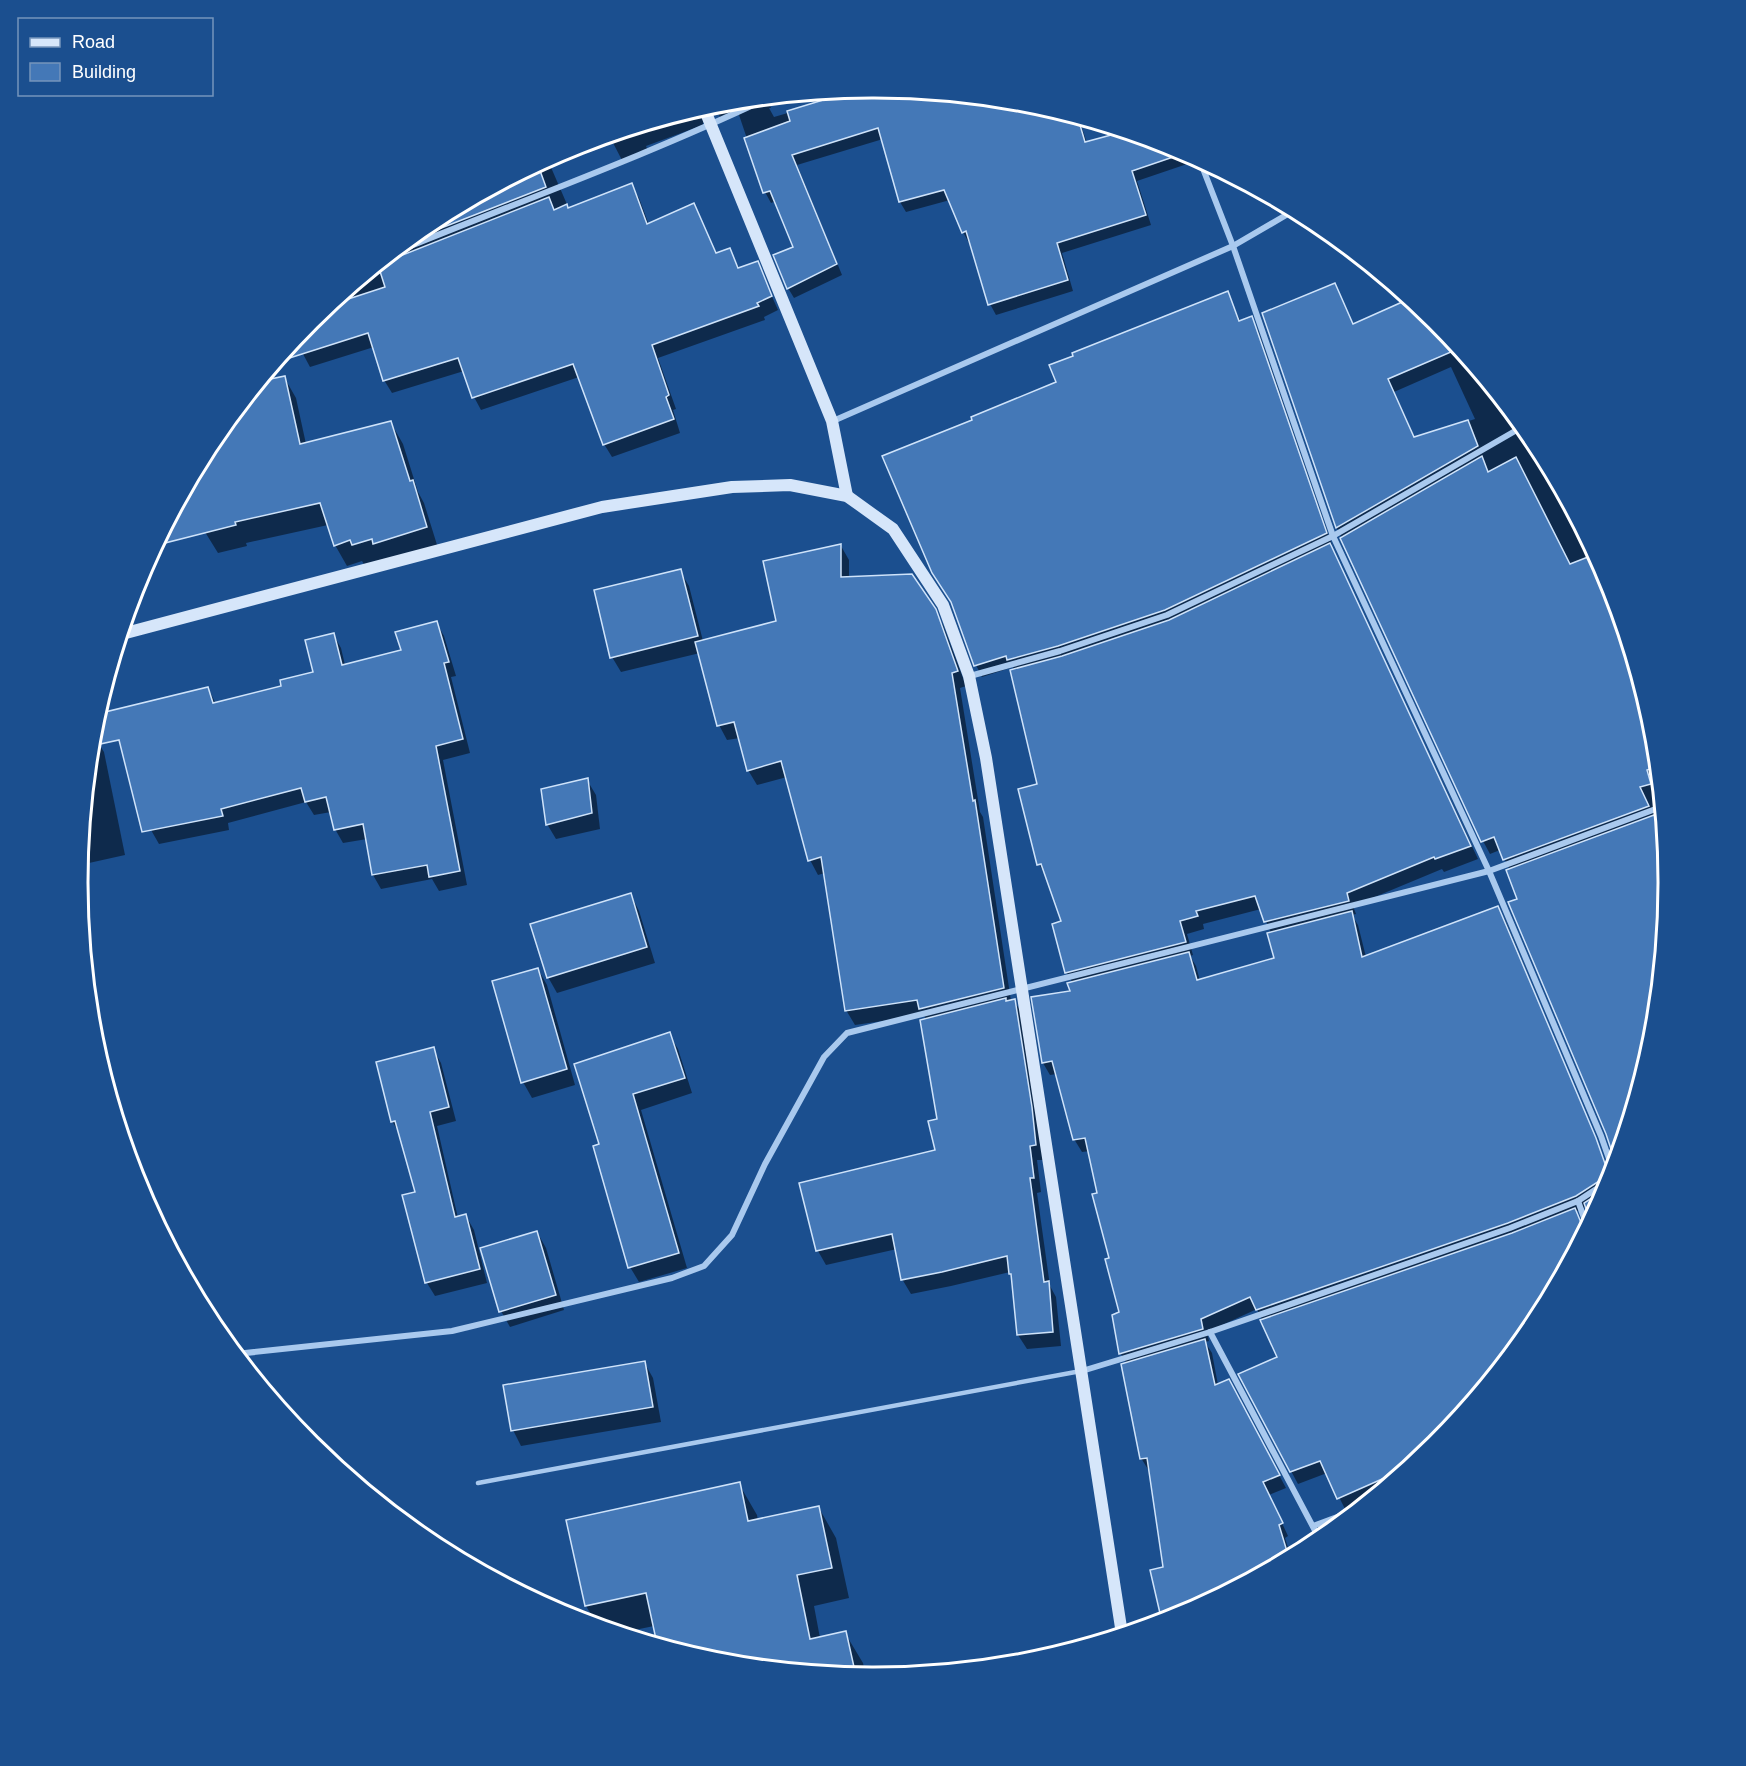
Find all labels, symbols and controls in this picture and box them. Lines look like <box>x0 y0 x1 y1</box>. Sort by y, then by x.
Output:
legend <box>18 18 213 96</box>
text: Road <box>72 32 115 52</box>
text: Building <box>72 62 136 82</box>

